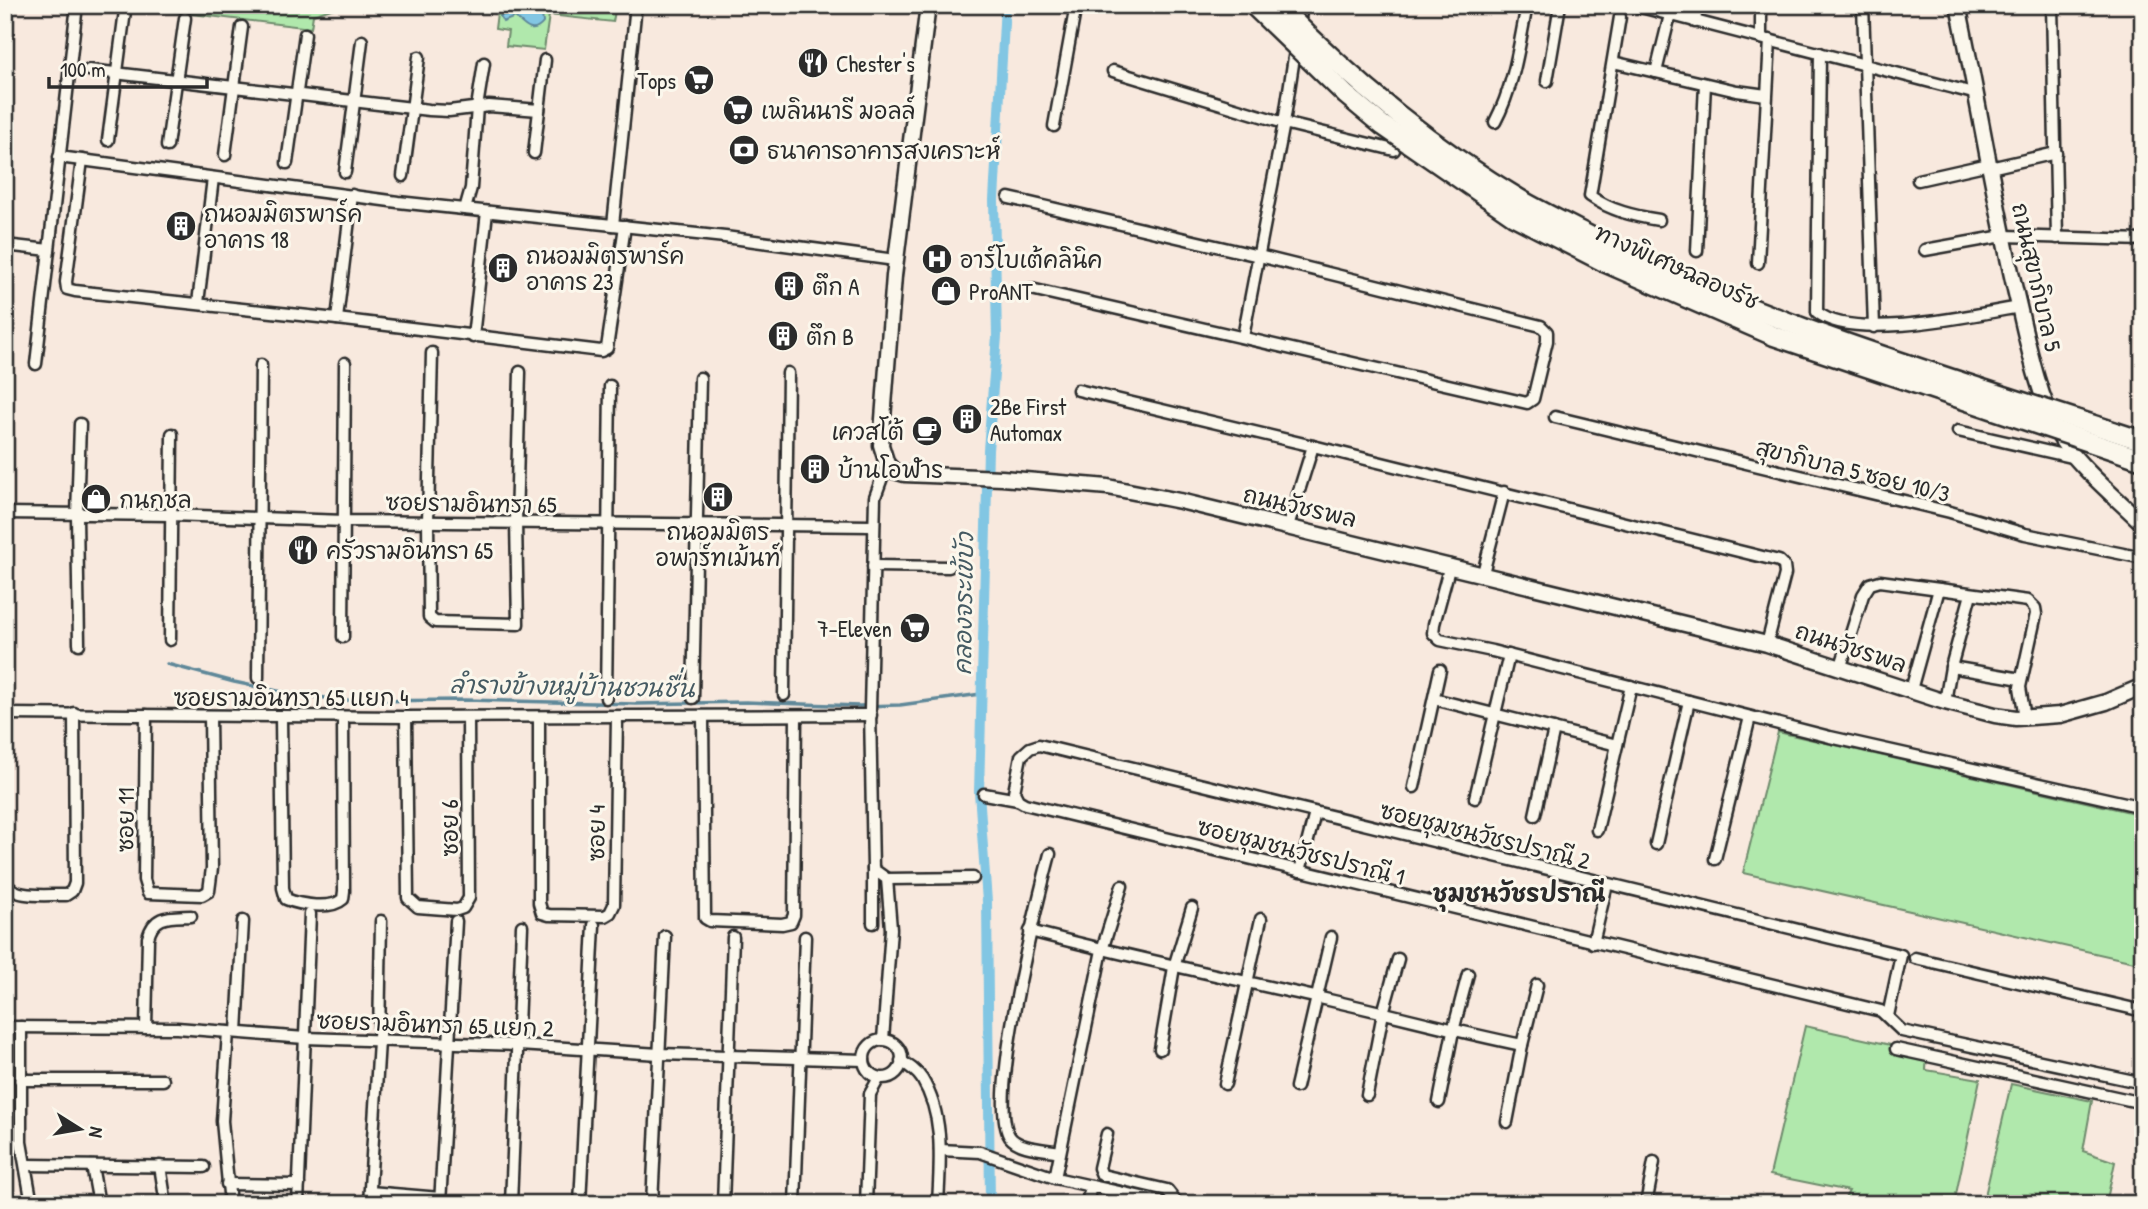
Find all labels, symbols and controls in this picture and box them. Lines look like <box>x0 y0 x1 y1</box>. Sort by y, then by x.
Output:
scale bar <box>49 46 206 90</box>
restaurant icon: Chester's <box>796 46 830 80</box>
place label: Chester's <box>836 48 915 79</box>
text: 100 m <box>60 55 106 84</box>
supermarket icon: Tops <box>682 63 716 97</box>
place label: Tops <box>637 65 676 96</box>
supermarket icon: เพลินนารี มอลล์ <box>721 93 755 127</box>
place label: เพลินนารี มอลล์ <box>761 95 915 126</box>
bank icon: ธนาคารอาคารสงเคราะห์ <box>727 133 761 167</box>
place label: ธนาคารอาคารสงเคราะห์ <box>767 135 1001 166</box>
place label: ถนอมมิตรพาร์ค อาคาร 18 <box>204 198 362 255</box>
street label: ถนนสุขาภิบาล 5 <box>2002 200 2069 355</box>
building icon: ถนอมมิตรพาร์ค อาคาร 18 <box>164 209 198 243</box>
street label: ทางพิเศษฉลองรัช <box>1590 216 1764 316</box>
place label: ถนอมมิตรพาร์ค อาคาร 23 <box>526 240 684 297</box>
hospital icon: อาร์โบเต้คลินิค <box>920 242 954 276</box>
place label: อาร์โบเต้คลินิค <box>960 244 1102 275</box>
building icon: ถนอมมิตรพาร์ค อาคาร 23 <box>486 251 520 285</box>
building icon: ตึก A <box>772 269 806 303</box>
place label: ตึก A <box>812 271 860 302</box>
shop icon: ProANT <box>929 274 963 308</box>
place label: ProANT <box>969 276 1033 307</box>
building icon: ตึก B <box>766 319 800 353</box>
place label: ตึก B <box>806 321 854 352</box>
place label: 2Be First Automax <box>990 391 1067 448</box>
building icon: 2Be First Automax <box>950 402 984 436</box>
cafe icon: เควสโต้ <box>910 414 944 448</box>
place label: เควสโต้ <box>831 416 904 447</box>
street label: สุขาภิบาล 5 ซอย 10/3 <box>1752 431 1953 512</box>
building icon: บ้านโอฬาร <box>798 452 832 486</box>
place label: บ้านโอฬาร <box>838 454 943 485</box>
street label: ถนนวัชรพล <box>1240 478 1360 534</box>
building icon: ถนอมมิตร อพาร์ทเม้นท์ <box>701 480 735 514</box>
shop icon: กนกชล <box>79 482 113 516</box>
place label: กนกชล <box>119 484 191 515</box>
street label: ซอยรามอินทรา 65 <box>385 486 557 520</box>
place label: ถนอมมิตร อพาร์ทเม้นท์ <box>656 516 780 573</box>
water label: คลองจระเข้บัว <box>946 531 980 675</box>
restaurant icon: ครัวรามอินทรา 65 <box>286 533 320 567</box>
place label: ครัวรามอินทรา 65 <box>326 535 493 566</box>
supermarket icon: 7-Eleven <box>898 611 932 645</box>
place label: 7-Eleven <box>817 613 892 644</box>
street label: ถนนวัชรพล <box>1791 614 1911 680</box>
water label: ลำรางข้างหมู่บ้านชวนชื่น <box>449 663 696 707</box>
street label: ซอยรามอินทรา 65 แยก 4 <box>173 682 409 713</box>
street label: ซอย 11 <box>109 787 141 853</box>
street label: ซอยชุมชนวัชรปราณี 2 <box>1376 794 1593 879</box>
street label: ซอย 6 <box>434 799 465 857</box>
street label: ซอย 4 <box>580 804 612 862</box>
street label: ซอยชุมชนวัชรปราณี 1 <box>1193 810 1408 895</box>
district label: ชุมชนวัชรปราณี <box>1433 877 1606 912</box>
street label: ซอยรามอินทรา 65 แยก 2 <box>316 1004 554 1044</box>
north arrow <box>46 1094 116 1164</box>
text: N <box>83 1125 110 1140</box>

